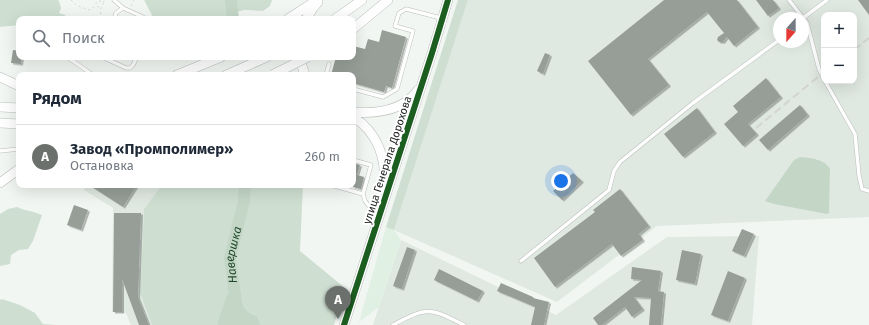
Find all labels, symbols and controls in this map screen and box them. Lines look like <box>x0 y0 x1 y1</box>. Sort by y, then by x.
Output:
north arrow <box>773 12 809 48</box>
map controls <box>821 12 857 84</box>
button: + <box>821 12 857 48</box>
search box <box>16 16 356 60</box>
icon: search <box>30 27 52 49</box>
text: Поиск <box>62 29 105 47</box>
button: − <box>821 48 857 84</box>
text: Рядом <box>32 88 82 109</box>
street label: улица Генерала Дорохова <box>361 94 414 226</box>
text: Завод «Промполимер» <box>70 140 233 158</box>
text: A <box>41 149 49 164</box>
text: 260 m <box>305 149 340 164</box>
text: Остановка <box>70 158 134 173</box>
your location <box>551 171 571 191</box>
water label: Навершка <box>223 225 245 284</box>
pin: A <box>325 286 351 319</box>

